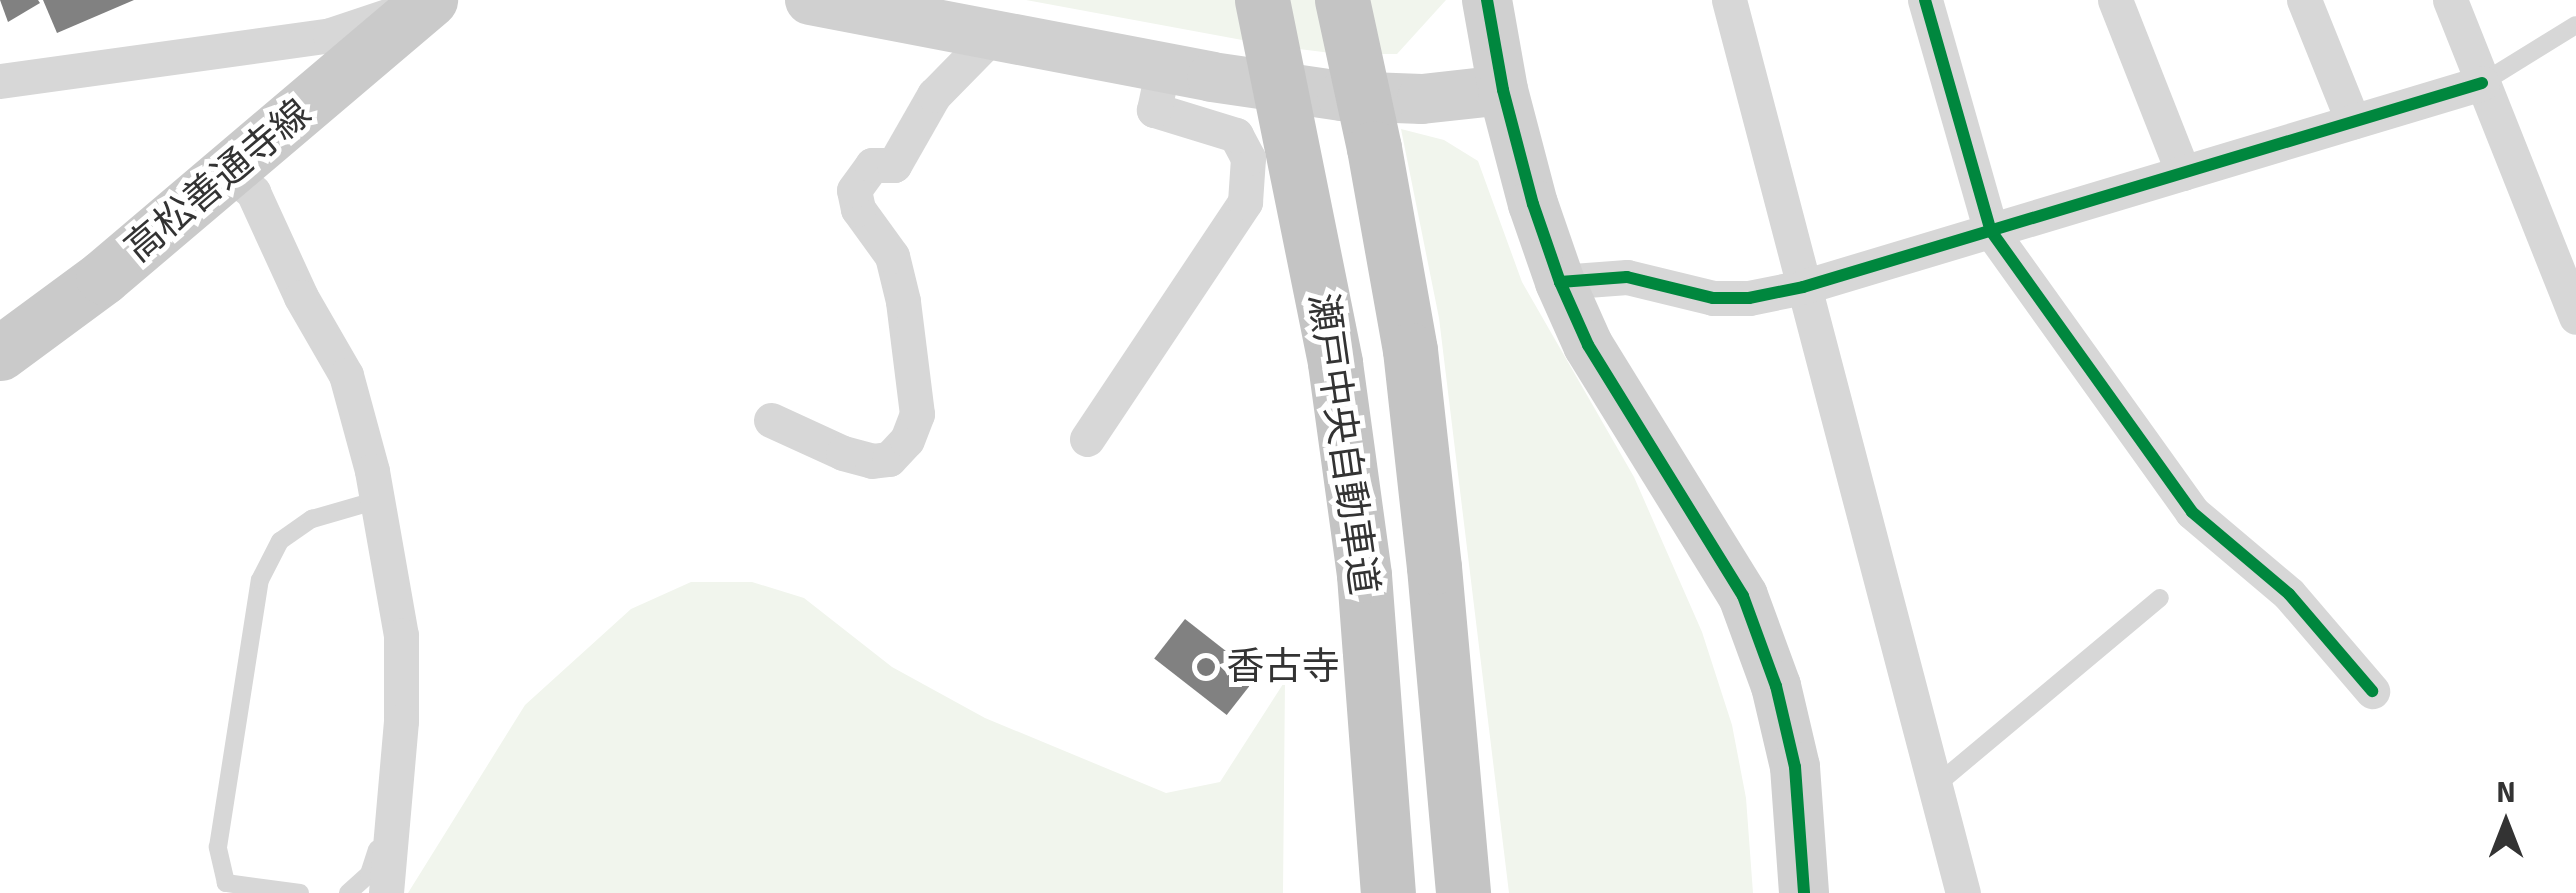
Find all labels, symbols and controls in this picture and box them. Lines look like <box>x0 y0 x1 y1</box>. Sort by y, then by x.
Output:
street label: 高松善通寺線 <box>116 90 320 272</box>
street label: 瀬戸中央自動車道 <box>1299 290 1387 598</box>
place label: 香古寺 <box>1226 644 1340 690</box>
marker: 香古寺 <box>1195 656 1217 678</box>
north arrow <box>2456 773 2556 873</box>
text: N <box>2496 776 2516 810</box>

